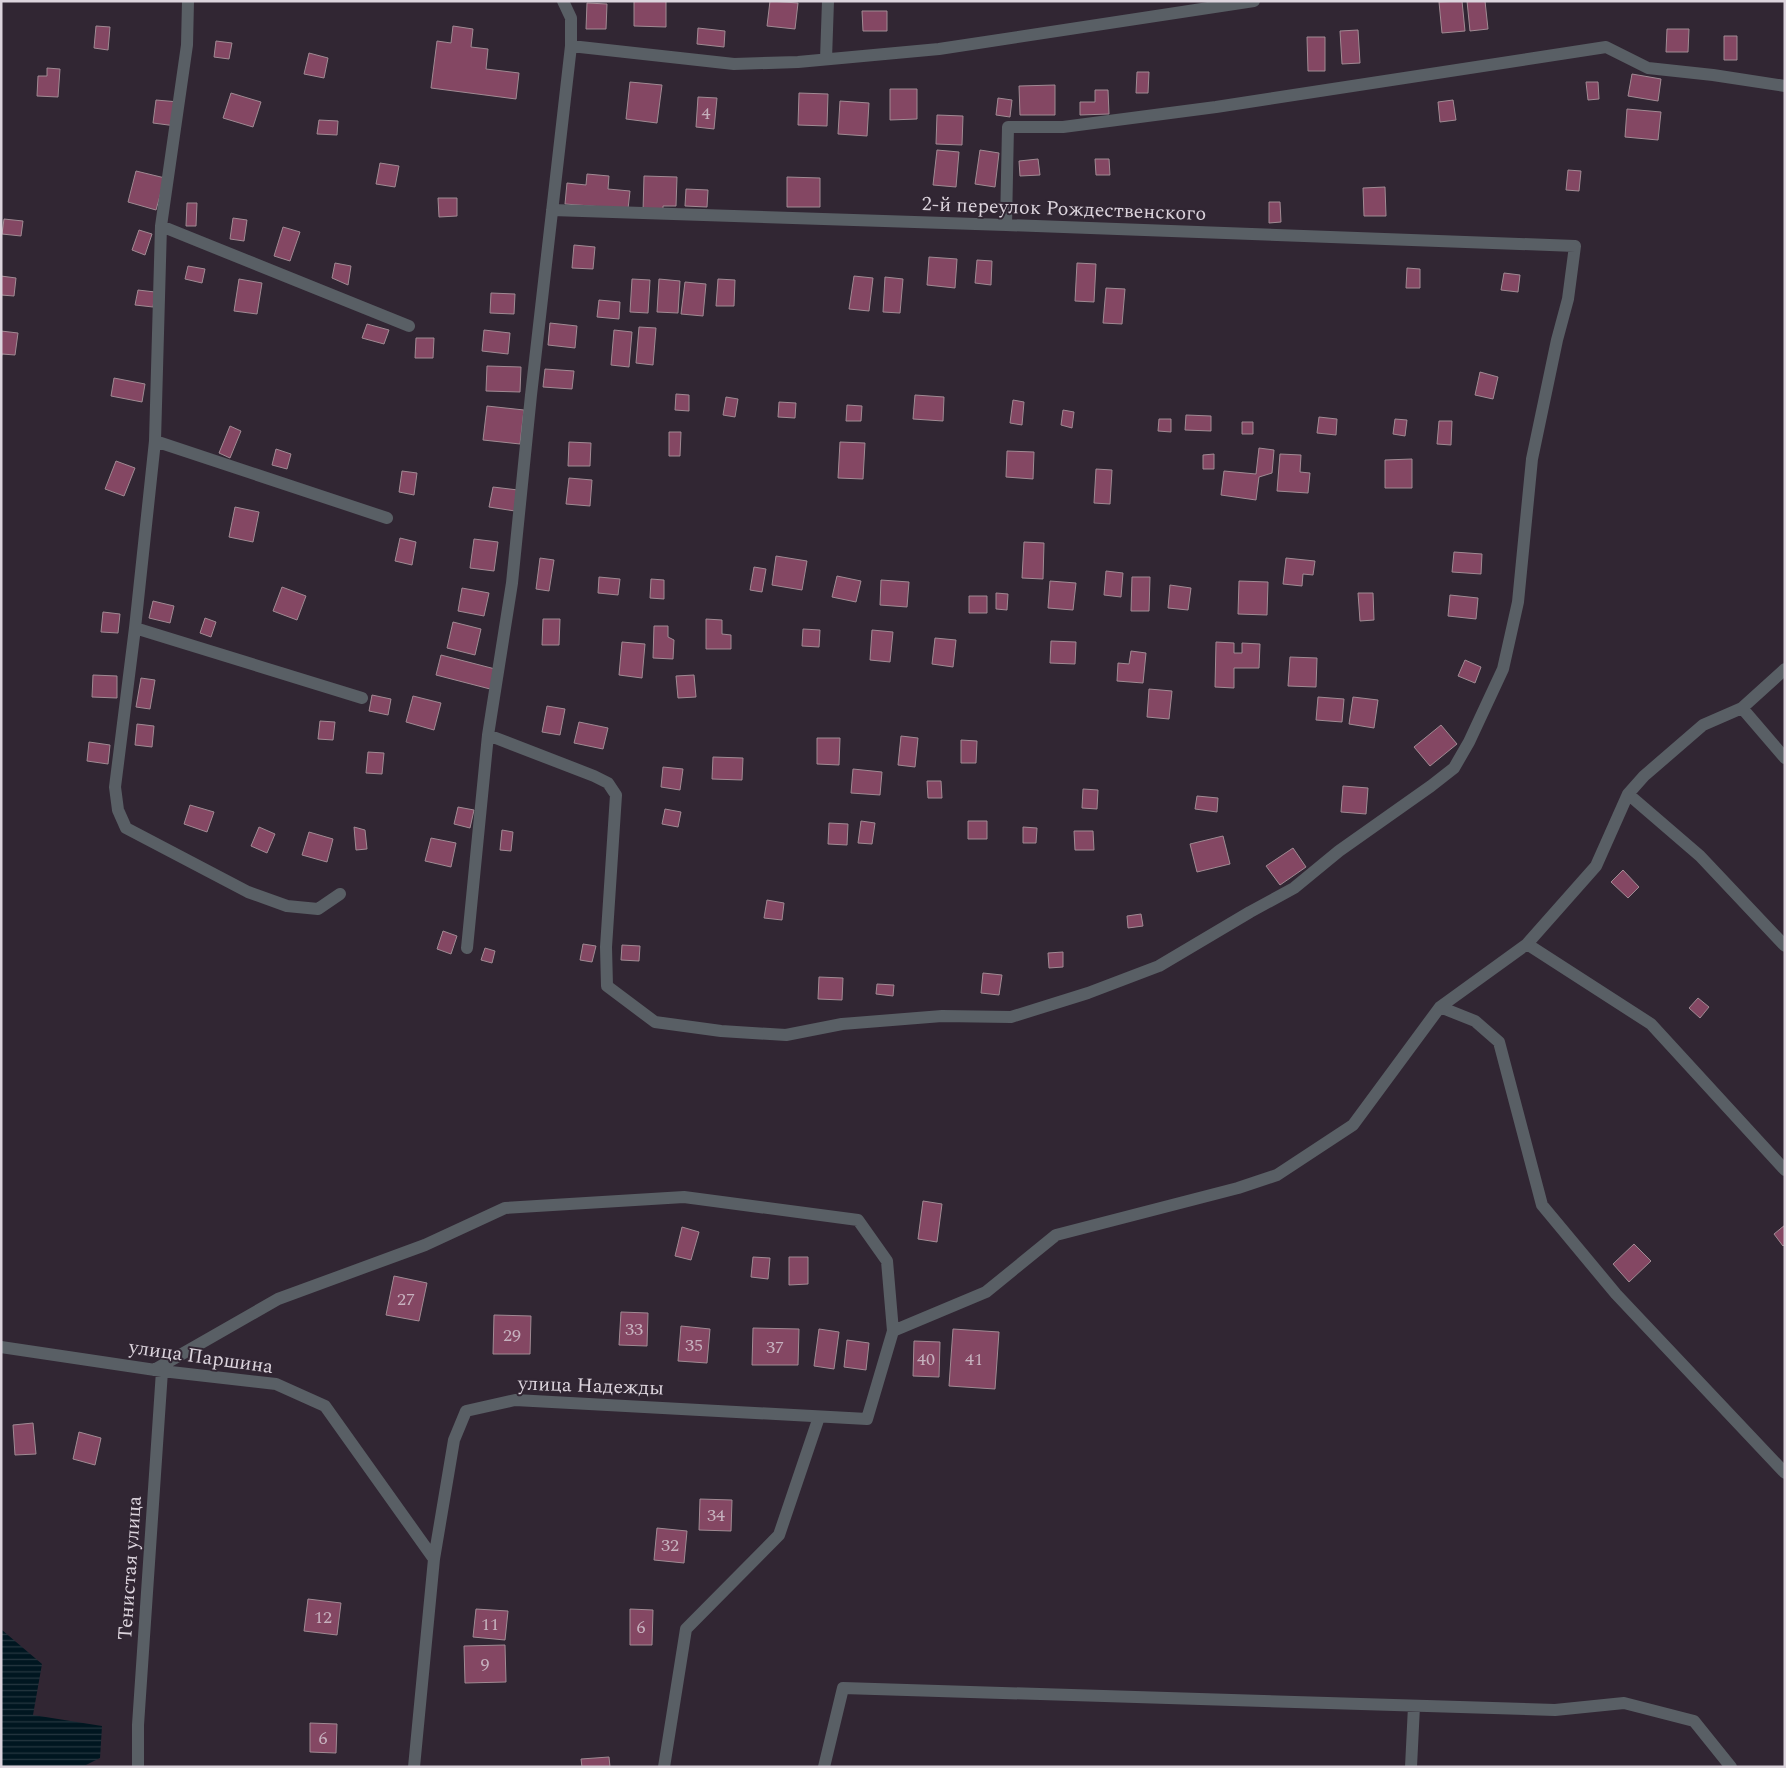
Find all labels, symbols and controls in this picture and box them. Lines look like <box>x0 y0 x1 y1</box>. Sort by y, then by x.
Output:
house number: 4 <box>702 100 711 127</box>
street label: 2-й переулок Рождественского <box>921 189 1207 229</box>
house number: 27 <box>397 1286 415 1313</box>
house number: 33 <box>625 1316 643 1343</box>
house number: 29 <box>503 1322 521 1349</box>
street label: улица Паршина <box>126 1332 275 1382</box>
house number: 35 <box>685 1332 703 1359</box>
house number: 37 <box>766 1334 784 1361</box>
house number: 40 <box>917 1346 935 1373</box>
house number: 41 <box>965 1346 983 1373</box>
street label: улица Надежды <box>516 1368 665 1404</box>
street label: Тенистая улица <box>110 1495 150 1641</box>
house number: 34 <box>707 1502 725 1529</box>
house number: 32 <box>661 1532 679 1559</box>
house number: 12 <box>314 1604 332 1631</box>
house number: 11 <box>481 1611 499 1638</box>
house number: 6 <box>637 1614 646 1641</box>
house number: 9 <box>481 1651 490 1678</box>
house number: 6 <box>319 1725 328 1752</box>

